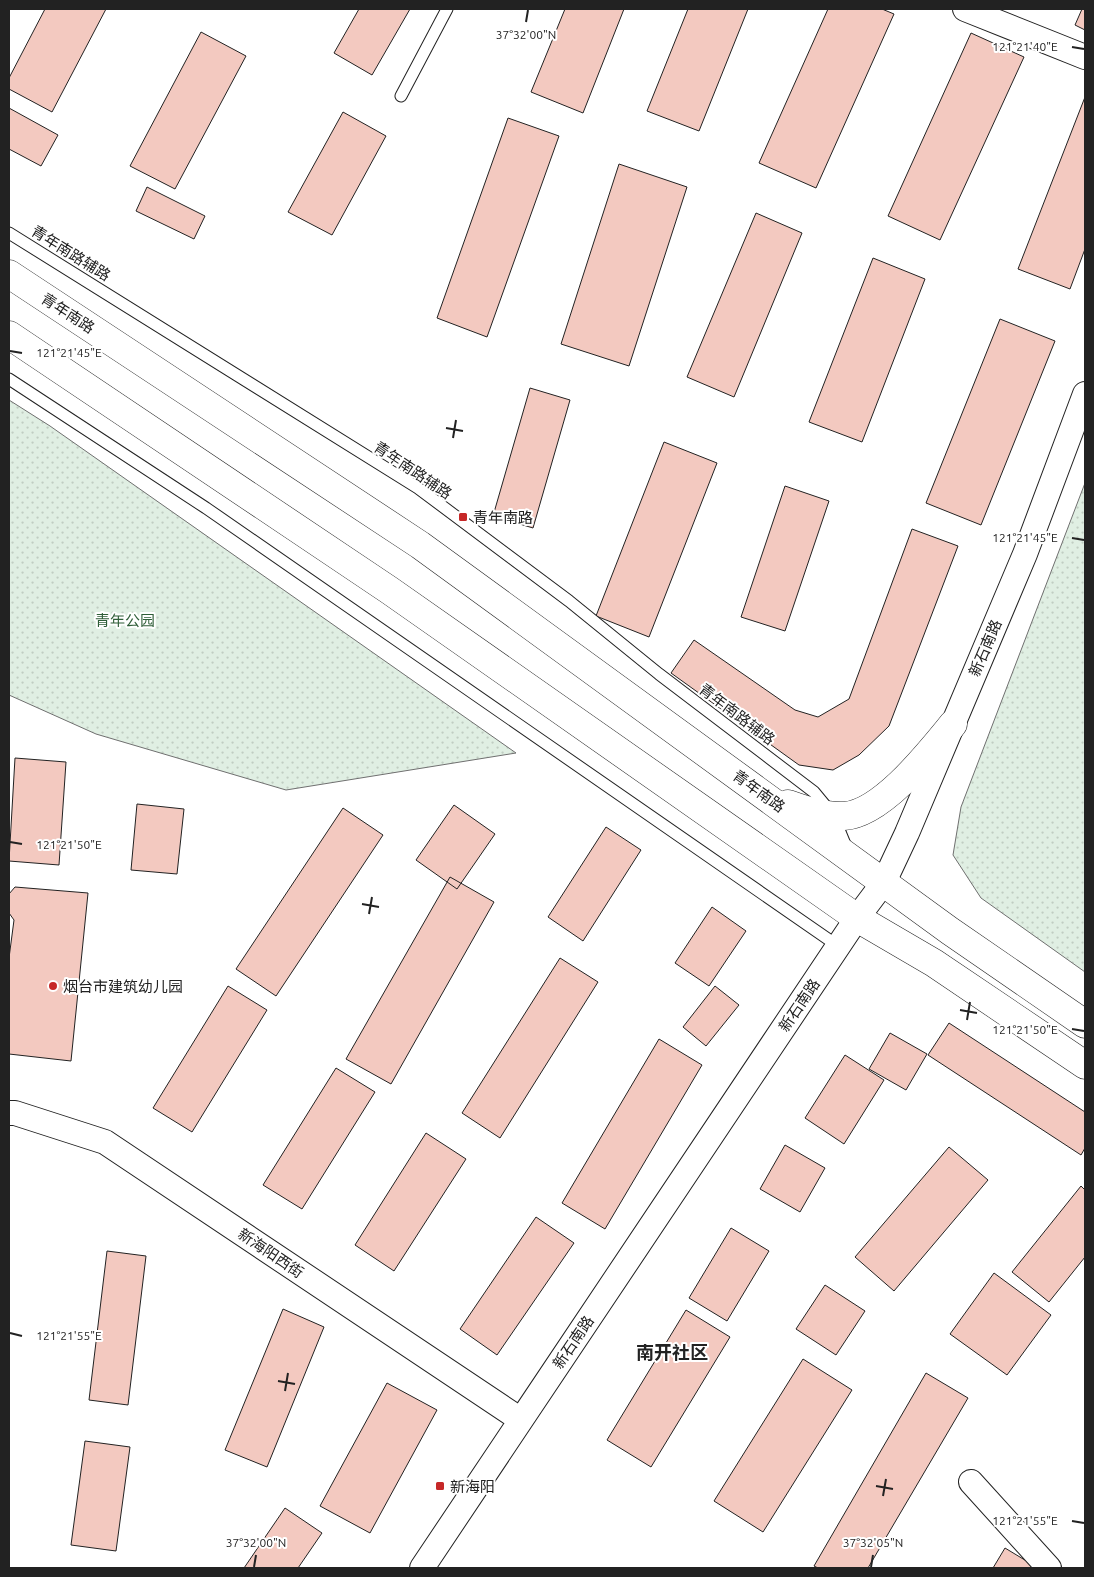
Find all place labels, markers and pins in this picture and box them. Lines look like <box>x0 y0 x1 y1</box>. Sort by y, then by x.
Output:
place label: 青年南路 <box>473 509 533 526</box>
marker: 青年南路 <box>457 511 469 523</box>
place label: 烟台市建筑幼儿园 <box>63 978 183 995</box>
marker: 烟台市建筑幼儿园 <box>47 980 59 992</box>
place label: 新海阳 <box>450 1478 495 1495</box>
marker: 新海阳 <box>434 1480 446 1492</box>

